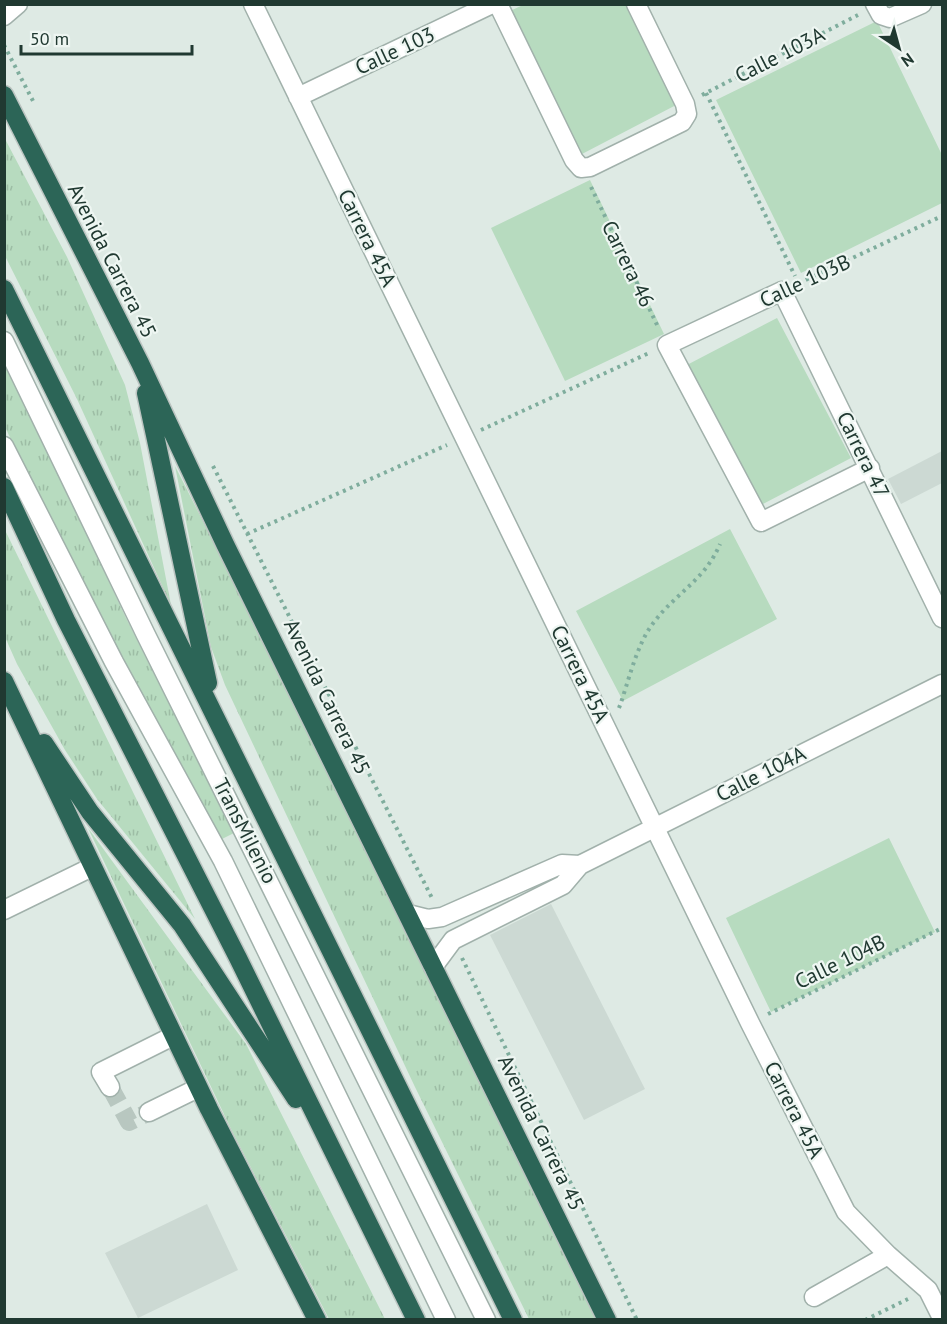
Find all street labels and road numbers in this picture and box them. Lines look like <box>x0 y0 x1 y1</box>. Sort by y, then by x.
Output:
street label: Calle 103 <box>351 20 439 81</box>
street label: Calle 103A <box>730 20 830 89</box>
street label: Avenida Carrera 45 <box>62 179 163 342</box>
street label: Carrera 45A <box>332 185 403 292</box>
street label: Carrera 46 <box>596 216 661 312</box>
street label: Calle 103B <box>755 248 855 313</box>
street label: Carrera 47 <box>831 407 896 503</box>
street label: Avenida Carrera 45 <box>278 615 377 779</box>
street label: Carrera 45A <box>545 621 616 728</box>
street label: Calle 104A <box>711 739 811 808</box>
street label: TransMilenio <box>207 774 284 888</box>
street label: Calle 104B <box>790 928 889 995</box>
street label: Avenida Carrera 45 <box>492 1051 591 1215</box>
street label: Carrera 45A <box>759 1057 831 1163</box>

